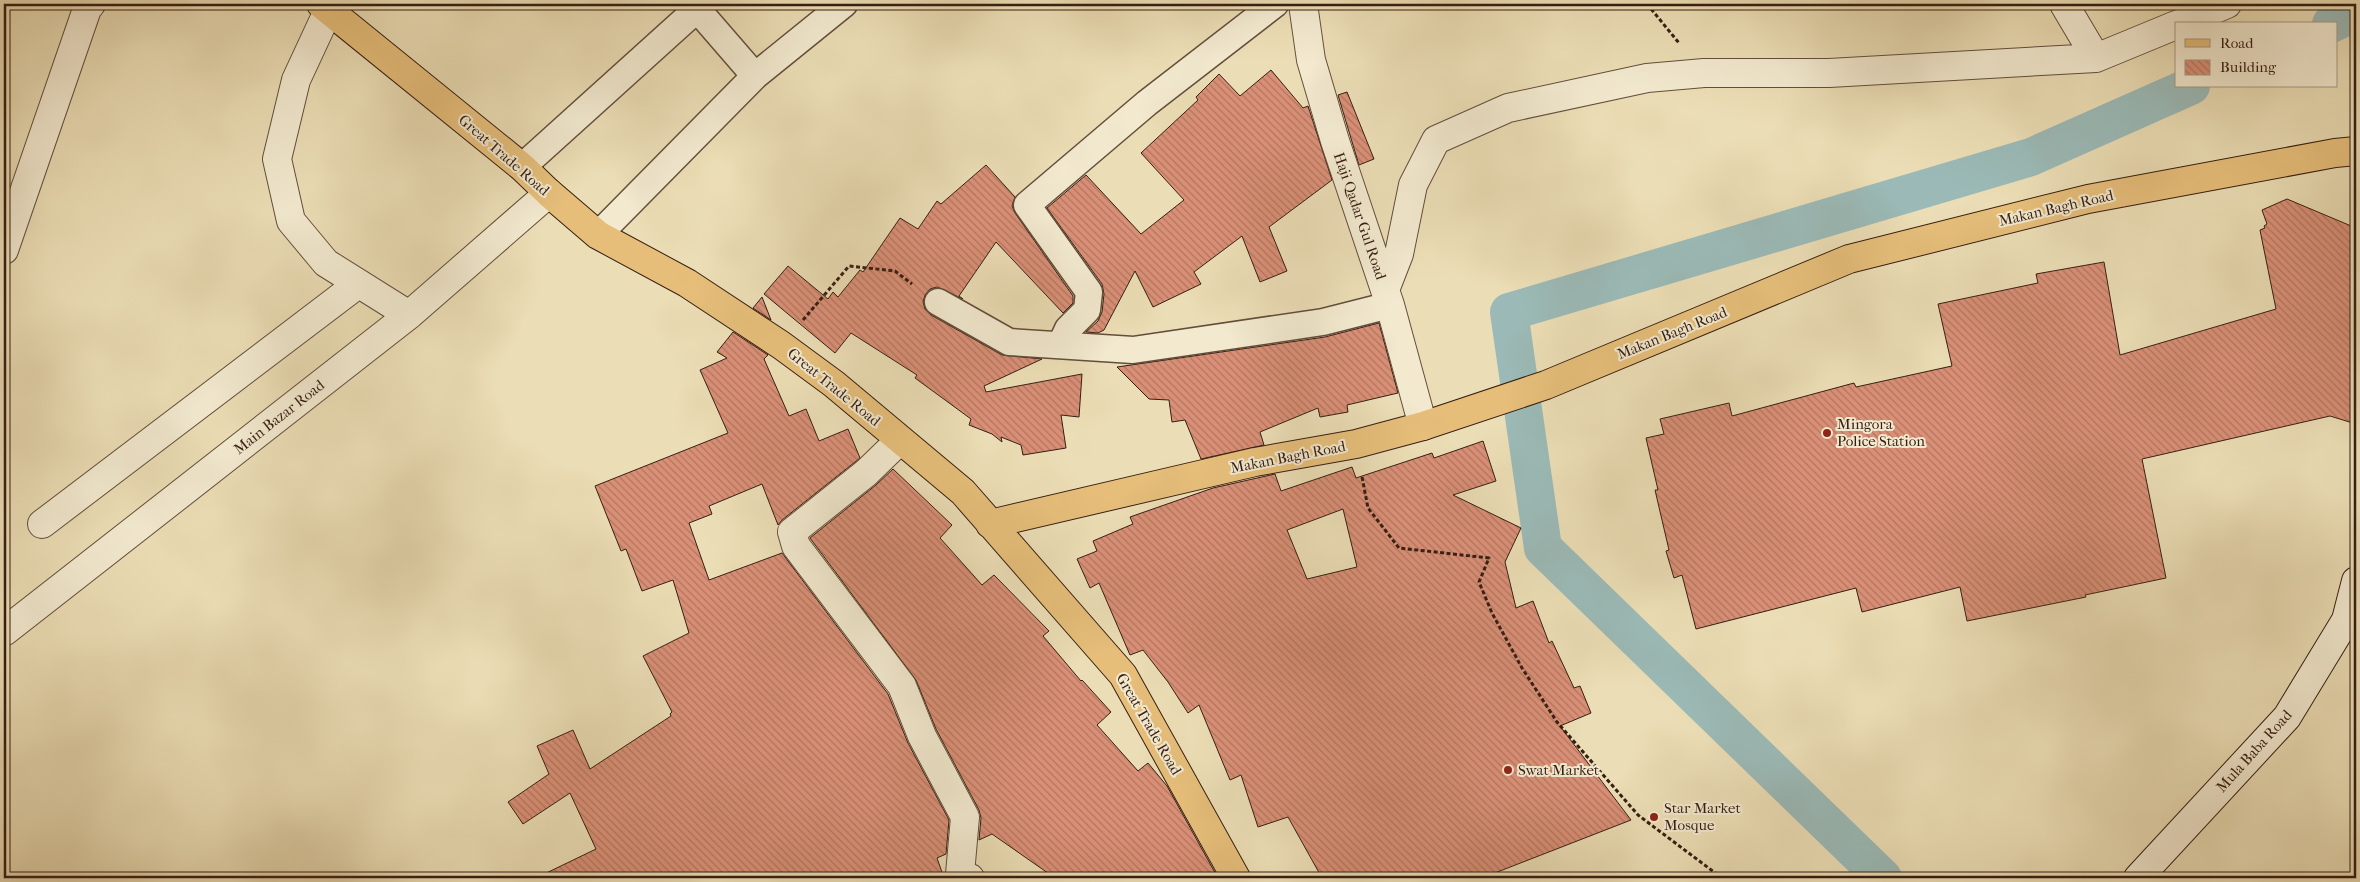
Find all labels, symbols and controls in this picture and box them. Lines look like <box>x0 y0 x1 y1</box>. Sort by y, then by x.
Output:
legend <box>2175 22 2338 88</box>
text: Road <box>2220 34 2254 52</box>
text: Building <box>2220 58 2277 76</box>
street label: Great Trade Road <box>455 111 554 200</box>
street label: Haji Qadar Gul Road <box>1330 150 1390 283</box>
street label: Makan Bagh Road <box>1997 186 2116 230</box>
street label: Makan Bagh Road <box>1614 302 1730 363</box>
street label: Great Trade Road <box>784 344 885 431</box>
street label: Main Bazar Road <box>230 375 329 458</box>
place label: Mingora Police Station <box>1837 415 1925 450</box>
marker: Mingora Police Station <box>1821 427 1833 439</box>
street label: Makan Bagh Road <box>1229 437 1348 477</box>
street label: Great Trade Road <box>1113 670 1186 779</box>
street label: Mula Baba Road <box>2212 706 2296 796</box>
place label: Swat Market <box>1518 761 1600 779</box>
marker: Swat Market <box>1502 764 1514 776</box>
place label: Star Market Mosque <box>1664 799 1741 834</box>
marker: Star Market Mosque <box>1648 811 1660 823</box>

